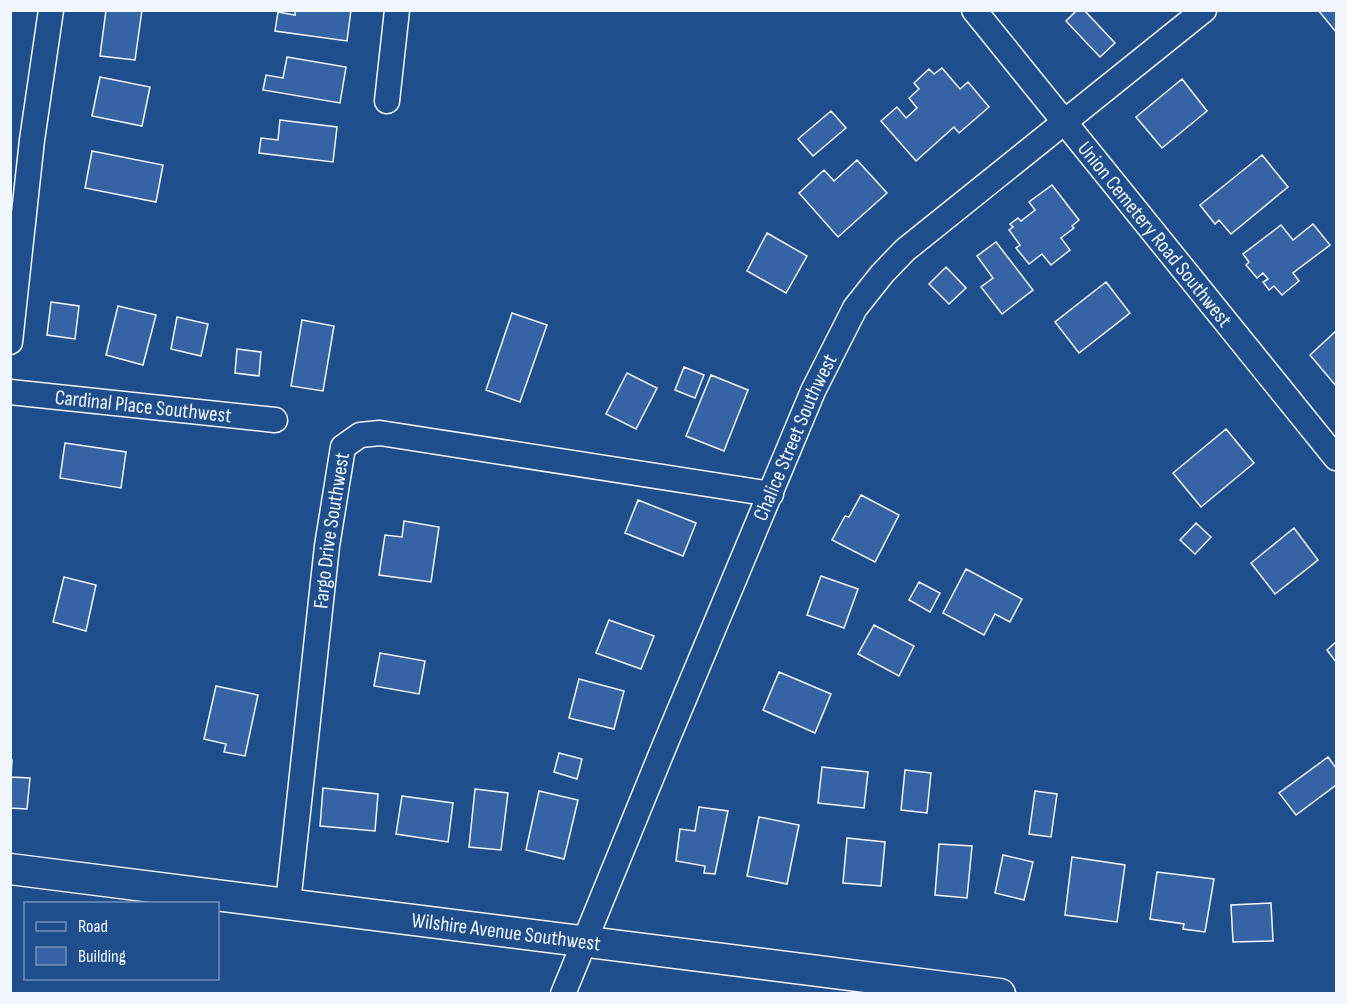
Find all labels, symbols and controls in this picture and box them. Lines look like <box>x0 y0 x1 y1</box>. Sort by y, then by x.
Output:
street label: Union Cemetery Road Southwest <box>1072 136 1237 332</box>
street label: Chalice Street Southwest <box>748 350 843 525</box>
street label: Cardinal Place Southwest <box>54 385 233 428</box>
street label: Fargo Drive Southwest <box>308 451 355 610</box>
legend <box>24 902 219 980</box>
street label: Wilshire Avenue Southwest <box>410 908 602 956</box>
text: Road <box>78 916 108 937</box>
text: Building <box>78 946 126 967</box>

